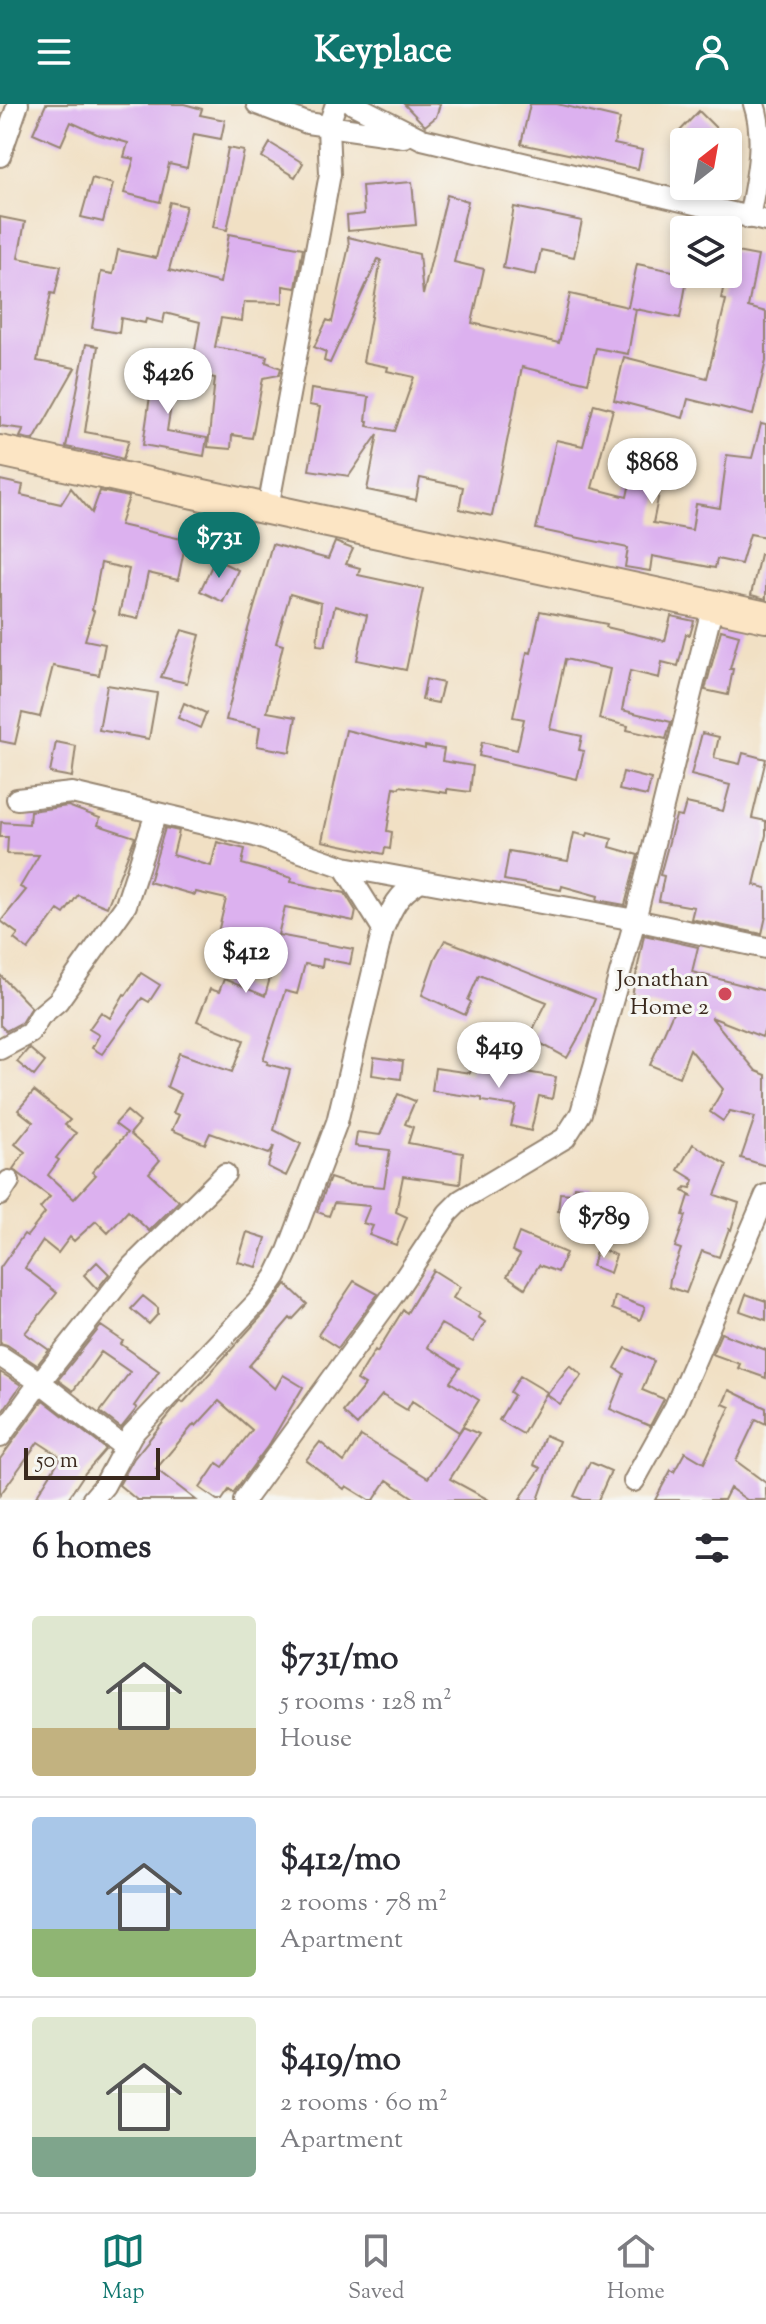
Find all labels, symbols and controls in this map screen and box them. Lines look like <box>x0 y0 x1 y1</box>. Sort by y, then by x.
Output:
text: Keyplace <box>314 26 452 78</box>
icon: menu <box>32 30 76 74</box>
icon: person <box>690 30 734 74</box>
north arrow <box>670 128 742 200</box>
map controls <box>670 128 742 288</box>
button: layers <box>670 216 742 288</box>
pin: $426 <box>121 348 215 416</box>
text: $426 <box>142 355 194 392</box>
pin: $868 <box>605 438 699 506</box>
text: $868 <box>626 445 678 482</box>
pin: $731 <box>172 512 266 580</box>
text: $731 <box>196 519 242 556</box>
pin: $412 <box>199 927 293 995</box>
text: $412 <box>222 934 270 971</box>
place label: Jonathan Home 2 <box>614 963 709 1025</box>
marker: Jonathan Home 2 <box>716 985 734 1003</box>
pin: $419 <box>452 1022 546 1090</box>
text: $419 <box>475 1029 523 1066</box>
pin: $789 <box>557 1192 651 1260</box>
text: $789 <box>578 1199 630 1236</box>
scale bar <box>24 1444 160 1480</box>
text: 50 m <box>36 1446 78 1478</box>
text: 6 homes <box>32 1524 151 1573</box>
icon: filters <box>690 1526 734 1570</box>
text: $731/mo <box>280 1635 399 1684</box>
icon: home <box>96 1648 192 1744</box>
text: 5 rooms · 128 m² <box>280 1684 452 1721</box>
text: House <box>280 1721 352 1758</box>
text: $412/mo <box>280 1836 401 1885</box>
icon: home <box>96 1849 192 1945</box>
text: 2 rooms · 78 m² <box>280 1885 447 1922</box>
text: Apartment <box>280 1922 403 1959</box>
text: $419/mo <box>280 2036 401 2085</box>
icon: home <box>96 2049 192 2145</box>
text: 2 rooms · 60 m² <box>280 2085 448 2122</box>
text: Apartment <box>280 2122 403 2159</box>
tab: Map <box>101 2229 145 2309</box>
tab: Saved <box>348 2229 404 2309</box>
tab: Home <box>607 2229 665 2309</box>

